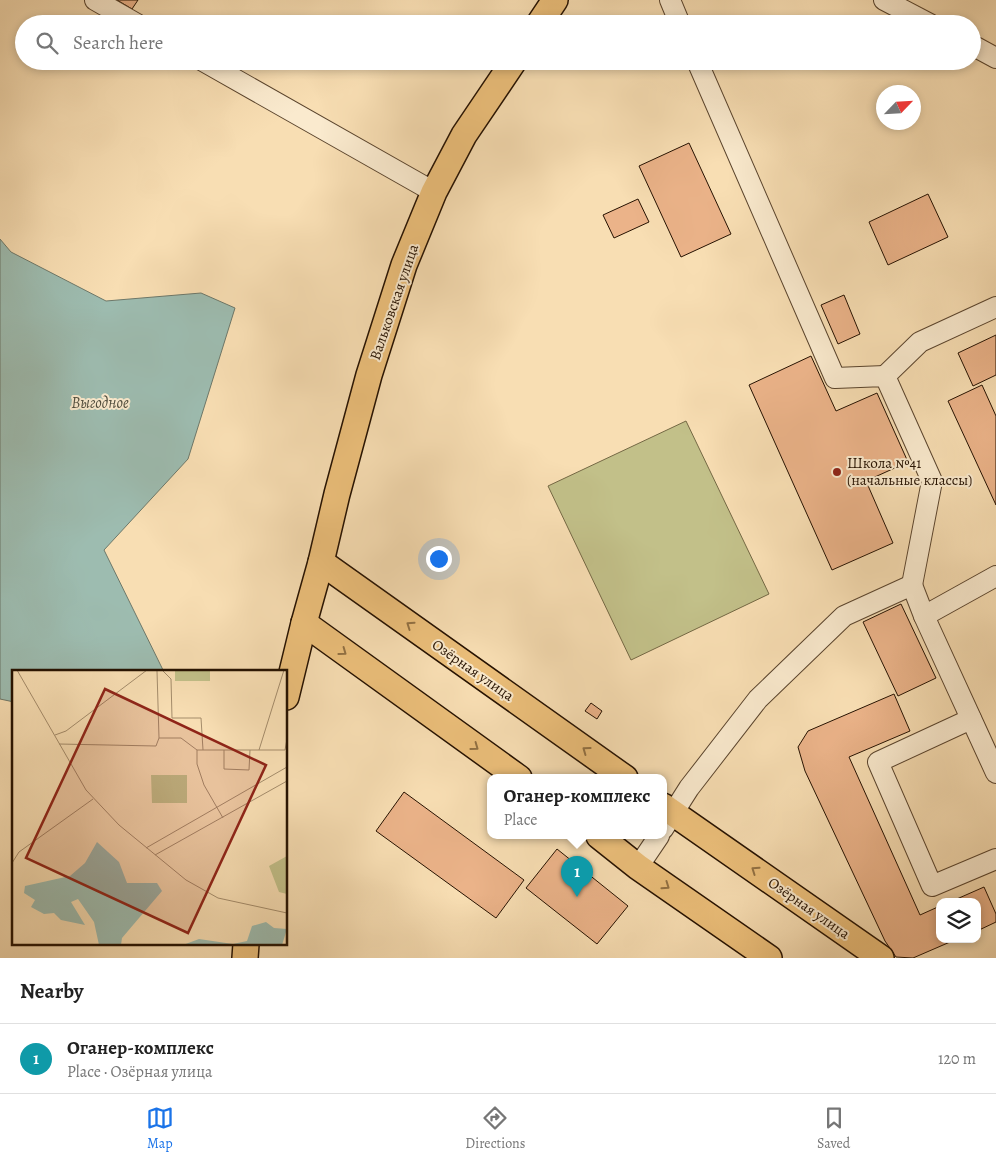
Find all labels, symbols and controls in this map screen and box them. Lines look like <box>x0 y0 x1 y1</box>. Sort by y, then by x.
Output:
search box <box>15 15 981 70</box>
icon: search <box>33 29 61 57</box>
text: Search here <box>73 30 163 56</box>
north arrow <box>876 85 921 130</box>
street label: Вальковская улица <box>365 241 423 363</box>
water label: Выгодное <box>71 392 129 414</box>
place label: Школа №41 (начальные классы) <box>847 453 972 490</box>
marker: Школа №41 (начальные классы) <box>831 466 843 478</box>
your location <box>426 546 452 572</box>
one-way arrow <box>406 622 416 631</box>
street label: Озёрная улица <box>428 634 518 706</box>
one-way arrow <box>337 646 347 655</box>
inset map <box>12 670 288 946</box>
one-way arrow <box>469 741 478 749</box>
one-way arrow <box>582 746 591 756</box>
popup <box>487 774 667 839</box>
text: Оганер-комплекс <box>504 783 650 809</box>
text: Place <box>504 809 537 831</box>
pin: 1 <box>561 856 593 897</box>
one-way arrow <box>751 867 761 876</box>
street label: Озёрная улица <box>764 872 854 944</box>
one-way arrow <box>660 880 669 889</box>
map controls <box>936 898 981 943</box>
button: layers <box>936 898 981 943</box>
text: Nearby <box>20 977 83 1005</box>
text: Оганер-комплекс <box>67 1035 214 1061</box>
text: 1 <box>33 1048 39 1070</box>
text: 120 m <box>938 1048 976 1070</box>
text: Place · Озёрная улица <box>67 1061 212 1083</box>
tab: Map <box>146 1104 174 1153</box>
tab: Directions <box>465 1104 525 1153</box>
tab: Saved <box>817 1104 850 1153</box>

